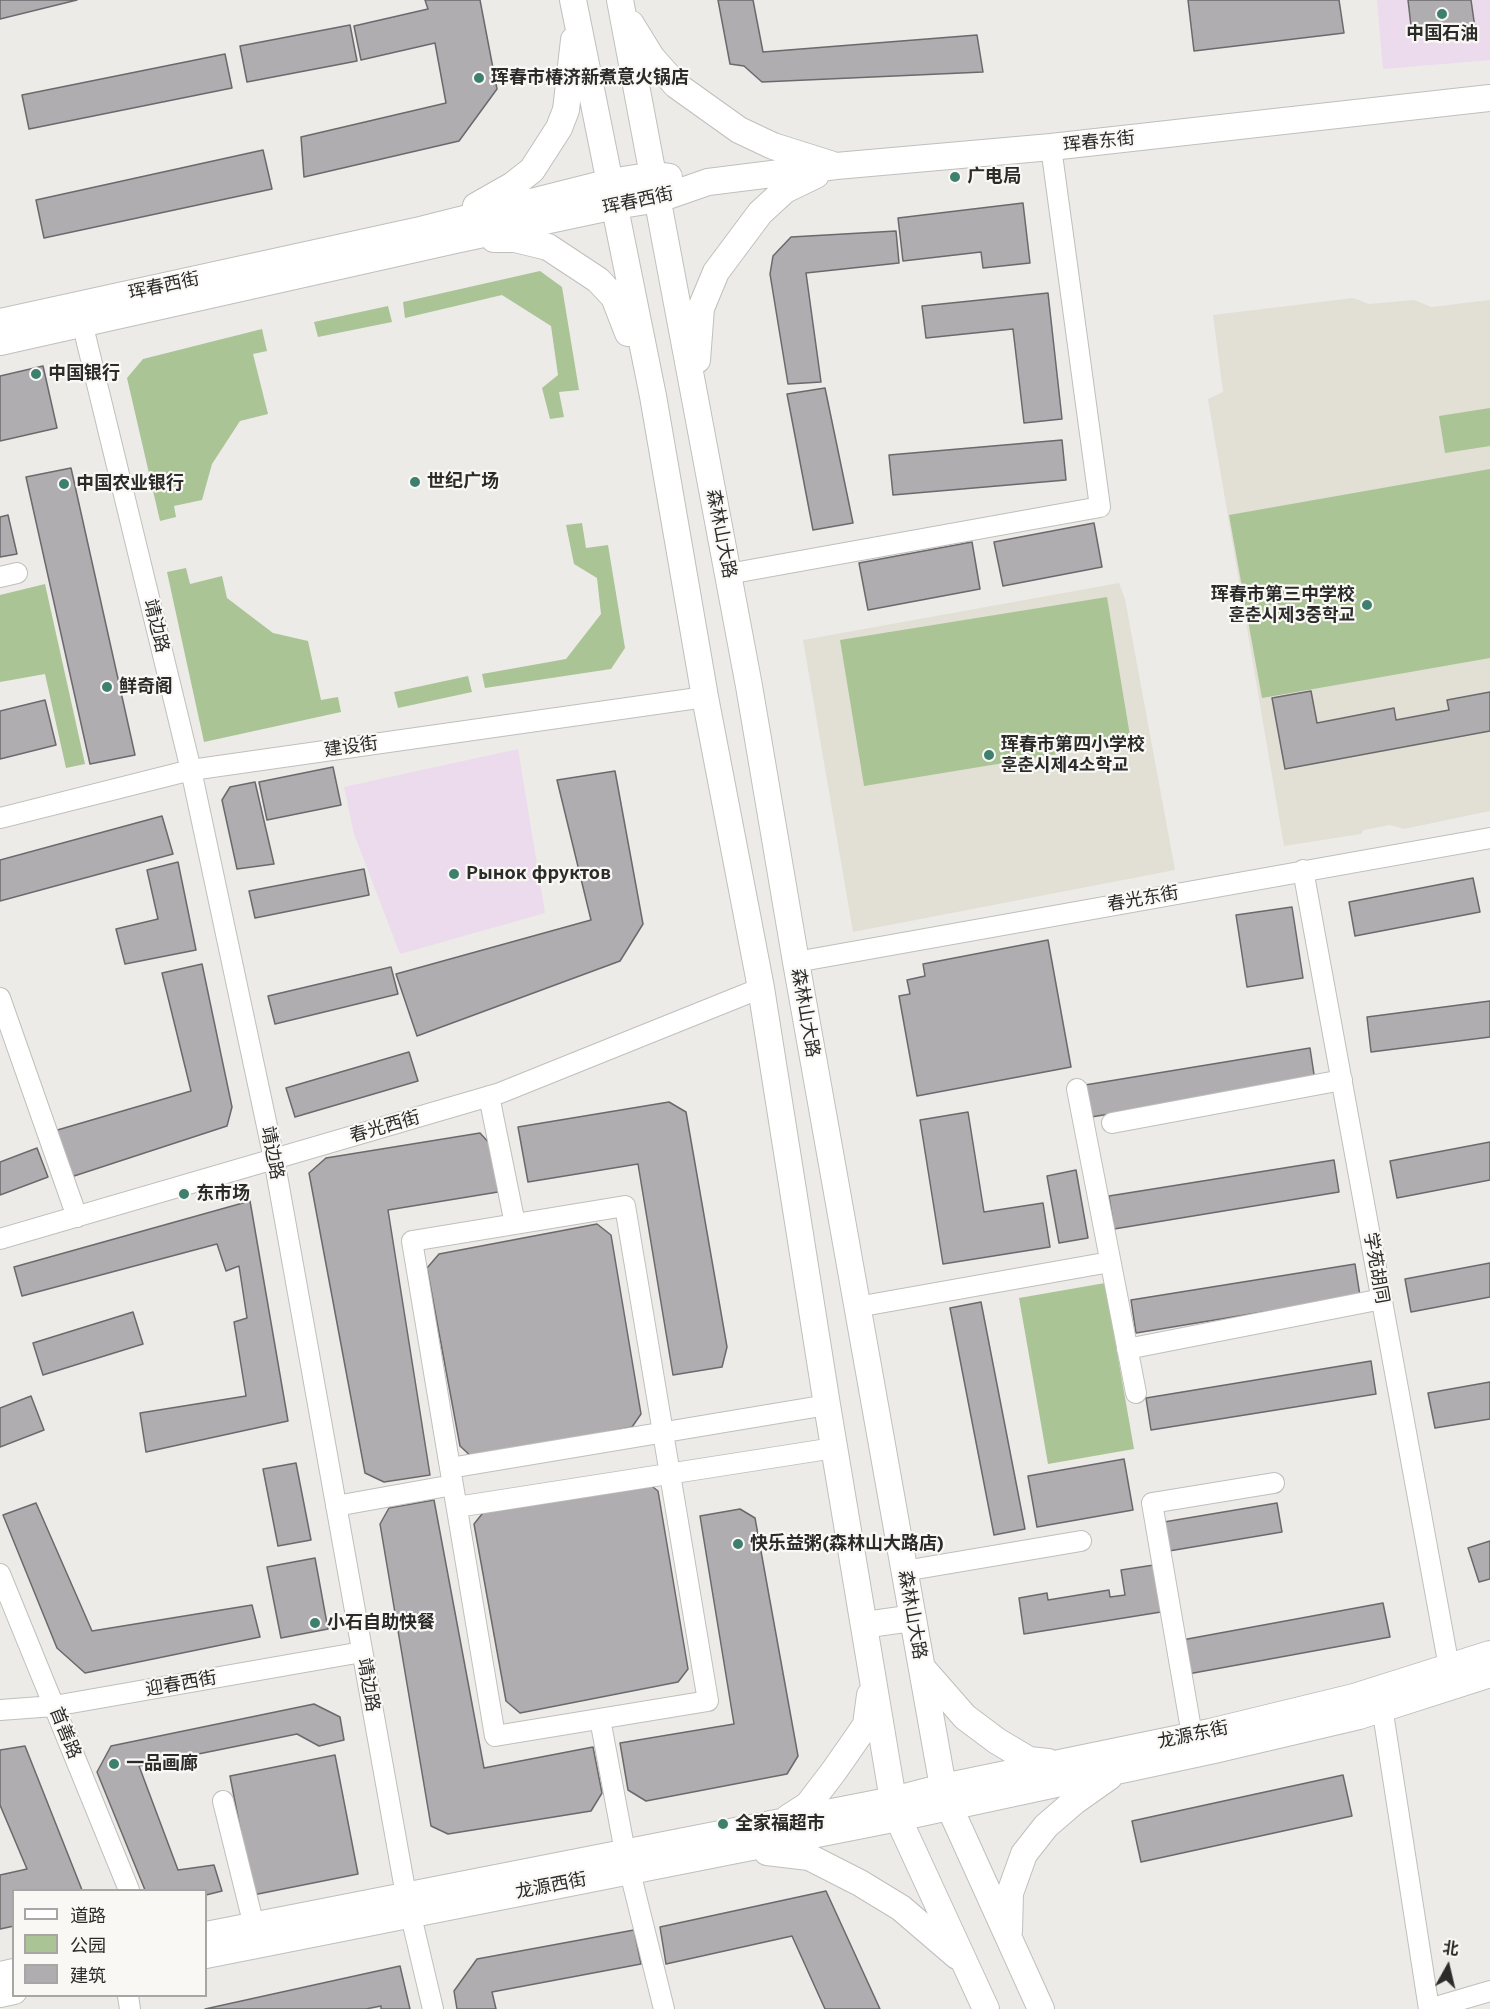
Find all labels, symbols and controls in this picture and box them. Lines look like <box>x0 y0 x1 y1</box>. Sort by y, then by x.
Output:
marker: 中国石油 <box>1435 7 1449 21</box>
place label: 中国石油 <box>1406 23 1478 45</box>
place label: 珲春市椿济新煮意火锅店 <box>491 67 689 89</box>
marker: 珲春市椿济新煮意火锅店 <box>472 71 486 85</box>
street label: 珲春东街 <box>1062 127 1136 157</box>
place label: 广电局 <box>967 166 1021 188</box>
marker: 广电局 <box>948 170 962 184</box>
street label: 珲春西街 <box>601 183 675 219</box>
street label: 珲春西街 <box>127 268 201 304</box>
place label: 中国银行 <box>48 363 120 385</box>
marker: 中国银行 <box>29 367 43 381</box>
place label: 世纪广场 <box>427 471 499 493</box>
place label: 中国农业银行 <box>76 473 184 495</box>
marker: 世纪广场 <box>408 475 422 489</box>
marker: 中国农业银行 <box>57 477 71 491</box>
street label: 森林山大路 <box>702 488 740 580</box>
place label: 珲春市第三中学校 훈춘시제3중학교 <box>1211 584 1355 626</box>
street label: 靖边路 <box>139 597 173 655</box>
marker: 珲春市第三中学校 훈춘시제3중학교 <box>1360 598 1374 612</box>
place label: 鲜奇阁 <box>119 676 173 698</box>
marker: 鲜奇阁 <box>100 680 114 694</box>
street label: 建设街 <box>323 733 379 761</box>
place label: 珲春市第四小学校 훈춘시제4소학교 <box>1001 734 1145 777</box>
marker: 珲春市第四小学校 훈춘시제4소학교 <box>982 748 996 762</box>
place label: Рынок фруктов <box>466 863 611 885</box>
marker: Рынок фруктов <box>447 867 461 881</box>
street label: 春光东街 <box>1106 882 1180 916</box>
street label: 森林山大路 <box>787 967 823 1059</box>
street label: 春光西街 <box>347 1107 423 1147</box>
street label: 靖边路 <box>256 1124 288 1182</box>
place label: 东市场 <box>196 1183 250 1205</box>
marker: 东市场 <box>177 1187 191 1201</box>
street label: 学苑胡同 <box>1359 1231 1393 1305</box>
place label: 快乐益粥(森林山大路店) <box>750 1533 944 1555</box>
marker: 快乐益粥(森林山大路店) <box>731 1537 745 1551</box>
street label: 森林山大路 <box>894 1569 930 1661</box>
place label: 小石自助快餐 <box>327 1612 435 1634</box>
marker: 小石自助快餐 <box>308 1616 322 1630</box>
street label: 靖边路 <box>353 1657 383 1713</box>
street label: 迎春西街 <box>144 1667 218 1701</box>
street label: 首善路 <box>45 1704 85 1762</box>
street label: 龙源东街 <box>1156 1717 1230 1753</box>
place label: 一品画廊 <box>126 1753 198 1775</box>
marker: 一品画廊 <box>107 1757 121 1771</box>
place label: 全家福超市 <box>735 1813 825 1835</box>
marker: 全家福超市 <box>716 1817 730 1831</box>
street label: 龙源西街 <box>514 1869 588 1903</box>
legend <box>12 1889 207 1997</box>
text: 道路 <box>70 1905 106 1926</box>
text: 公园 <box>70 1935 106 1956</box>
north arrow <box>1418 1937 1478 1997</box>
text: 北 <box>1441 1938 1460 1959</box>
text: 建筑 <box>70 1965 106 1986</box>

